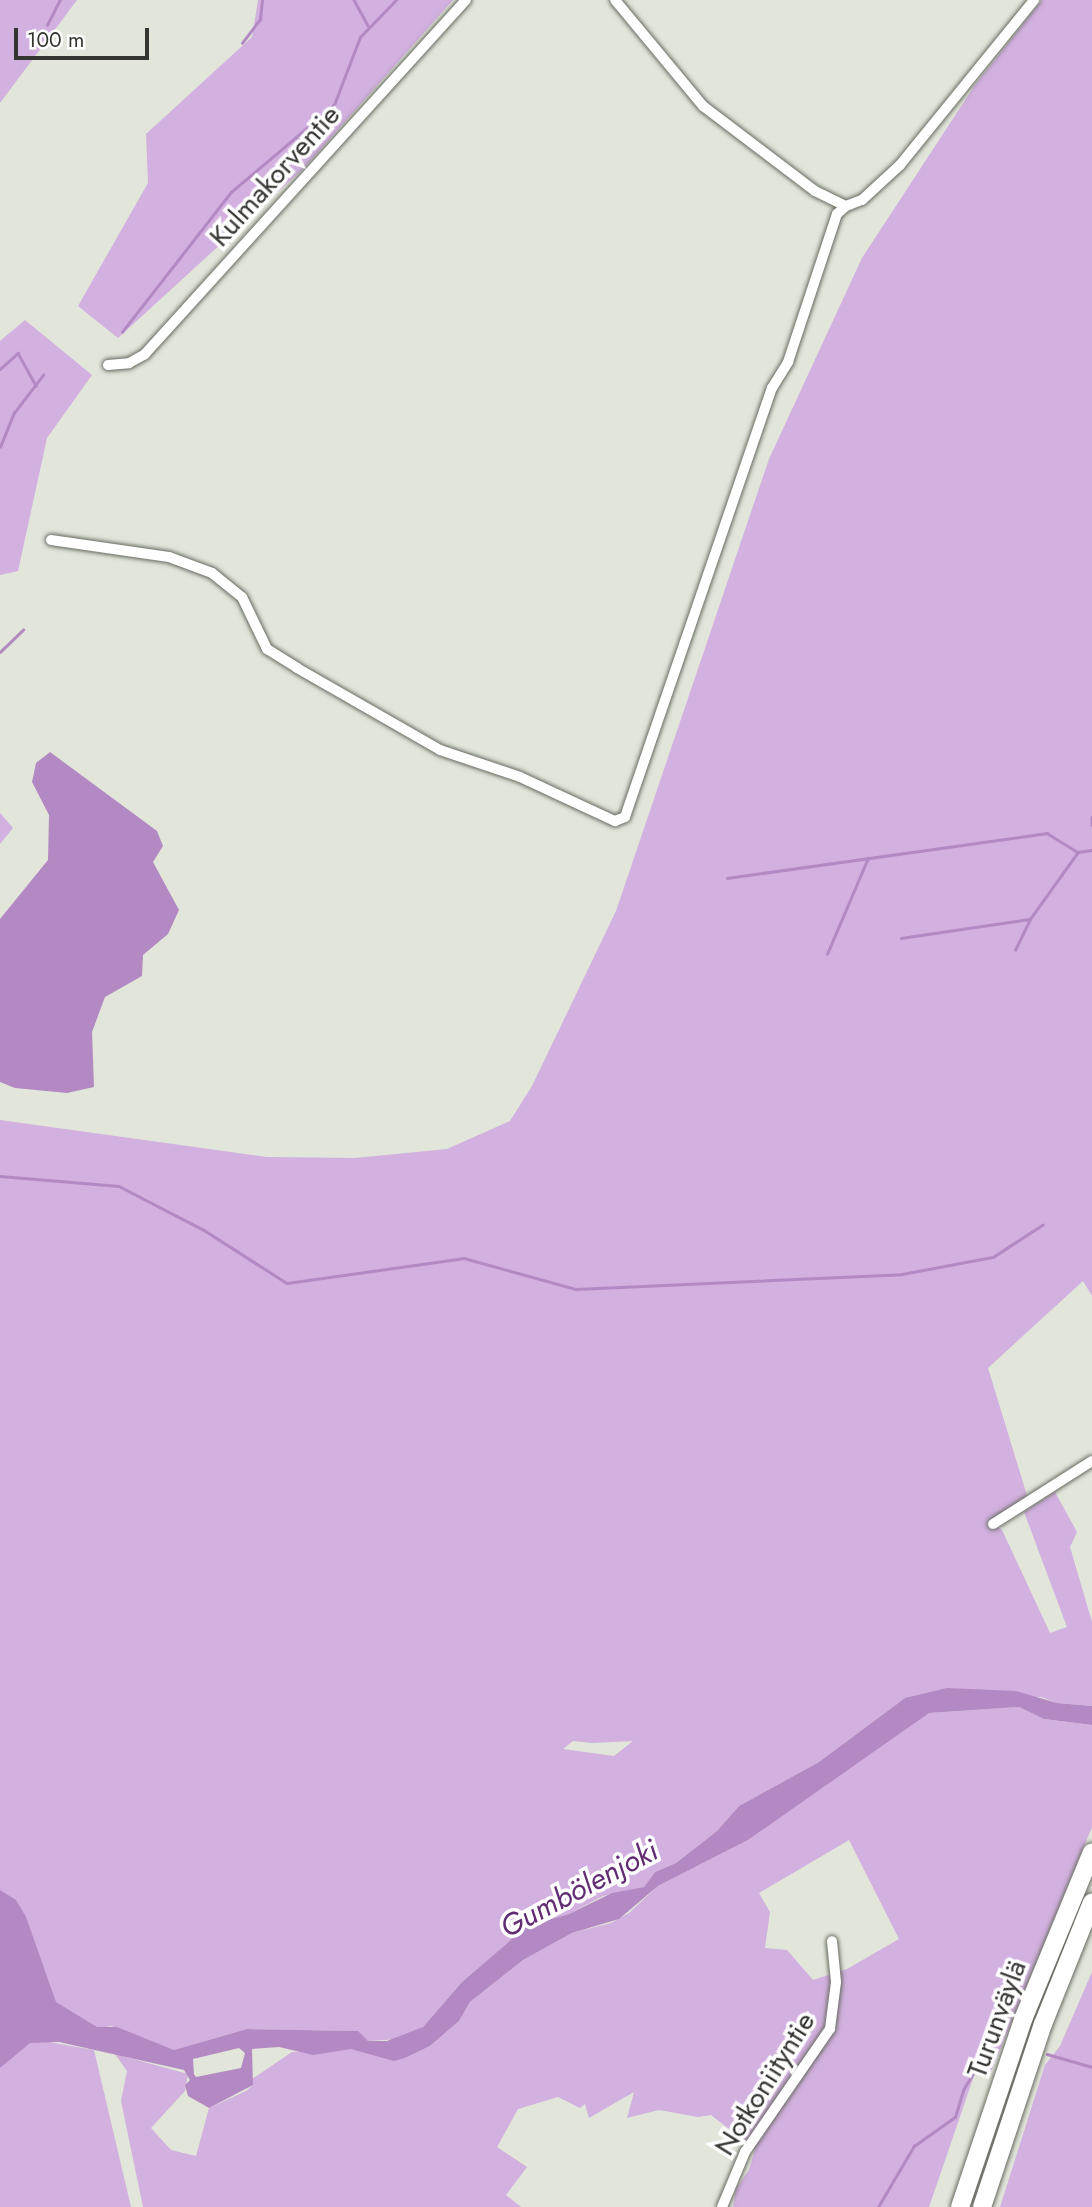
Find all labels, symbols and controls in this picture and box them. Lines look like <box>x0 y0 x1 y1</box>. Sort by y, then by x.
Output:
scale bar <box>18 14 152 58</box>
text: 100 m <box>27 25 84 55</box>
street label: Kulmakorventie <box>203 98 347 254</box>
water label: Gumbölenjoki <box>494 1832 664 1946</box>
street label: Turunväylä <box>960 1956 1034 2082</box>
street label: Notkoniityntie <box>708 2006 822 2162</box>

